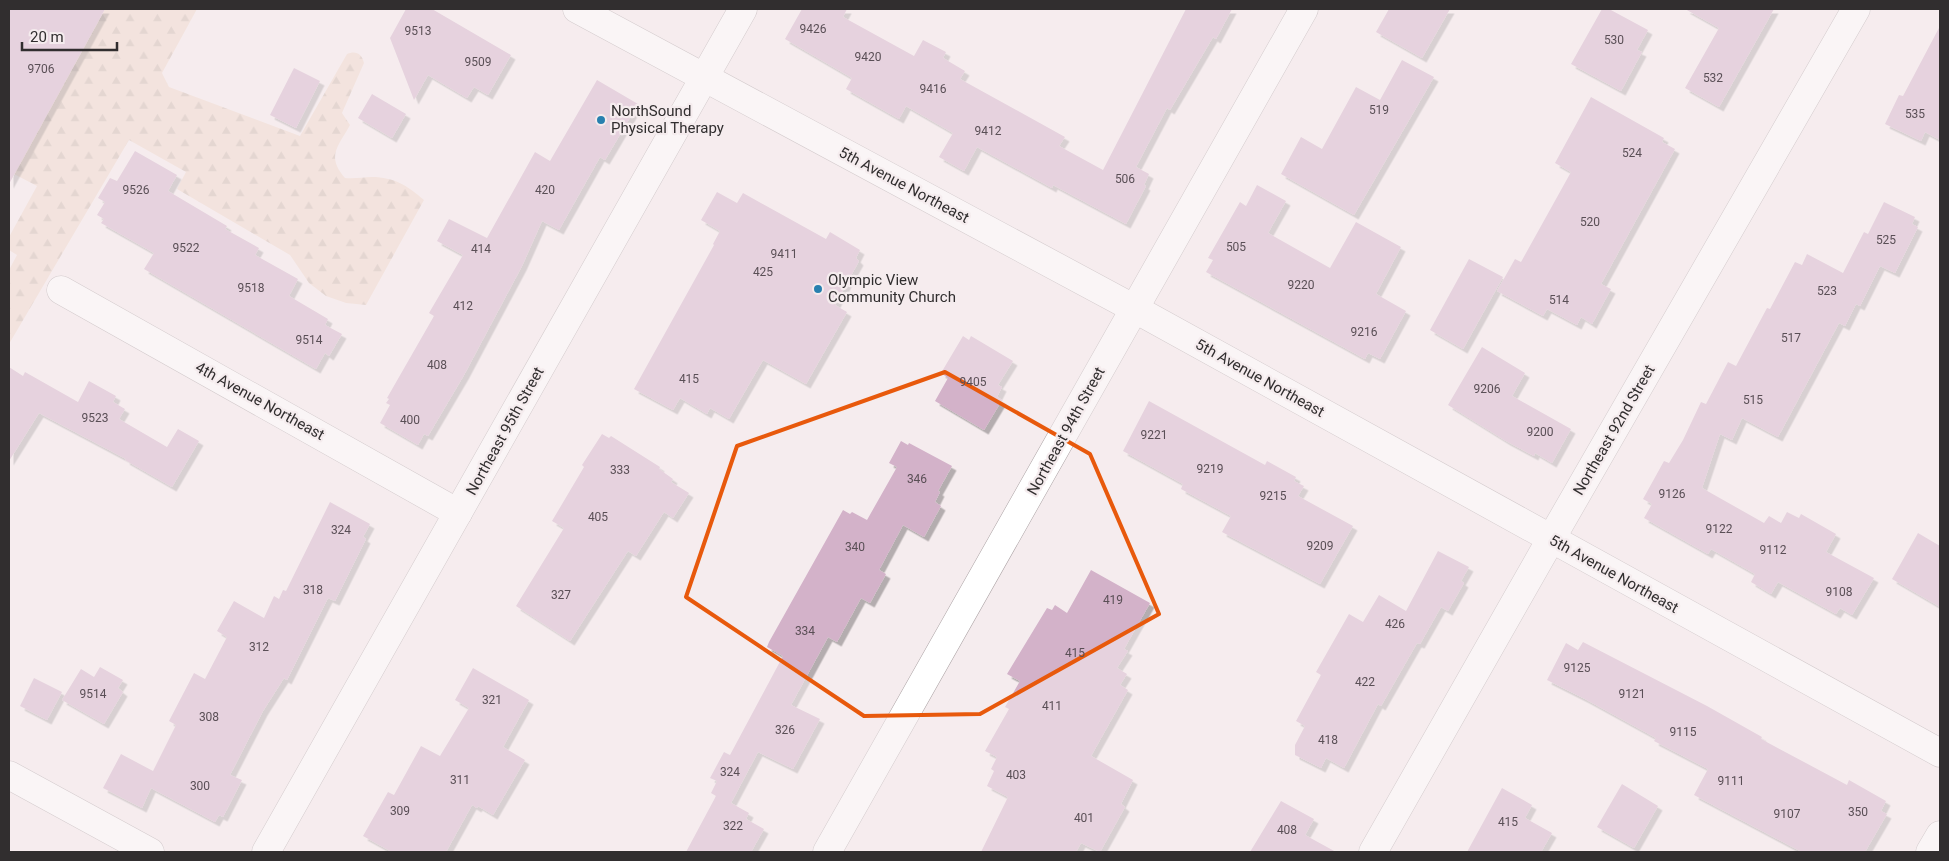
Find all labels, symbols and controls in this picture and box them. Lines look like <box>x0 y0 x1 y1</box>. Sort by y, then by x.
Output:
scale bar <box>22 20 118 52</box>
house number: 9426 <box>800 22 827 36</box>
house number: 9513 <box>405 24 431 38</box>
text: 20 m <box>30 28 64 46</box>
house number: 530 <box>1604 33 1624 47</box>
house number: 9420 <box>855 50 882 64</box>
house number: 9509 <box>465 55 491 69</box>
house number: 9706 <box>28 62 55 76</box>
house number: 532 <box>1703 71 1723 85</box>
house number: 9416 <box>920 82 947 96</box>
place label: NorthSound Physical Therapy <box>611 102 724 137</box>
house number: 519 <box>1369 103 1389 117</box>
house number: 535 <box>1905 107 1925 121</box>
marker: NorthSound Physical Therapy <box>595 114 607 126</box>
house number: 9412 <box>975 124 1002 138</box>
street label: 5th Avenue Northeast <box>836 143 972 227</box>
house number: 524 <box>1622 146 1642 160</box>
house number: 506 <box>1115 172 1135 186</box>
house number: 9526 <box>123 183 150 197</box>
house number: 420 <box>535 183 555 197</box>
house number: 520 <box>1580 215 1600 229</box>
house number: 525 <box>1876 233 1896 247</box>
house number: 505 <box>1226 240 1246 254</box>
house number: 9522 <box>173 241 200 255</box>
house number: 414 <box>471 242 491 256</box>
house number: 9411 <box>771 247 797 261</box>
house number: 425 <box>753 265 773 279</box>
place label: Olympic View Community Church <box>828 271 956 306</box>
house number: 9220 <box>1288 278 1315 292</box>
house number: 9518 <box>238 281 265 295</box>
marker: Olympic View Community Church <box>812 283 824 295</box>
house number: 523 <box>1817 284 1837 298</box>
house number: 514 <box>1549 293 1569 307</box>
house number: 412 <box>453 299 473 313</box>
house number: 9216 <box>1351 325 1378 339</box>
house number: 517 <box>1781 331 1801 345</box>
house number: 9514 <box>296 333 323 347</box>
street label: 5th Avenue Northeast <box>1192 335 1328 421</box>
street label: 4th Avenue Northeast <box>192 358 328 444</box>
house number: 408 <box>427 358 447 372</box>
street label: Northeast 92nd Street <box>1569 362 1659 498</box>
street label: Northeast 95th Street <box>462 364 548 498</box>
street label: Northeast 94th Street <box>1023 364 1109 498</box>
house number: 415 <box>679 372 699 386</box>
house number: 9405 <box>960 375 987 389</box>
house number: 9206 <box>1474 382 1501 396</box>
house number: 515 <box>1743 393 1763 407</box>
house number: 9523 <box>82 411 108 425</box>
house number: 400 <box>400 413 420 427</box>
house number: 9200 <box>1527 425 1554 439</box>
house number: 9221 <box>1141 428 1167 442</box>
house number: 9219 <box>1197 462 1223 476</box>
house number: 333 <box>610 463 630 477</box>
house number: 346 <box>907 472 927 486</box>
house number: 9126 <box>1659 487 1686 501</box>
house number: 9215 <box>1260 489 1287 503</box>
house number: 405 <box>588 510 608 524</box>
house number: 9122 <box>1706 522 1733 536</box>
house number: 324 <box>331 523 351 537</box>
street label: 5th Avenue Northeast <box>1546 531 1682 617</box>
house number: 9209 <box>1307 539 1333 553</box>
house number: 340 <box>845 540 865 554</box>
house number: 9112 <box>1760 543 1787 557</box>
house number: 318 <box>303 583 323 597</box>
house number: 9108 <box>1826 585 1853 599</box>
house number: 327 <box>551 588 571 602</box>
house number: 419 <box>1103 593 1123 607</box>
house number: 426 <box>1385 617 1405 631</box>
house number: 334 <box>795 624 815 638</box>
house number: 312 <box>249 640 269 654</box>
house number: 415 <box>1065 646 1085 660</box>
house number: 9125 <box>1564 661 1591 675</box>
house number: 422 <box>1355 675 1375 689</box>
house number: 9514 <box>80 687 107 701</box>
house number: 9121 <box>1619 687 1645 701</box>
house number: 321 <box>482 693 502 707</box>
house number: 411 <box>1042 699 1062 713</box>
house number: 308 <box>199 710 219 724</box>
house number: 326 <box>775 723 795 737</box>
house number: 9115 <box>1670 725 1697 739</box>
house number: 418 <box>1318 733 1338 747</box>
house number: 324 <box>720 765 740 779</box>
house number: 403 <box>1006 768 1026 782</box>
house number: 311 <box>450 773 470 787</box>
house number: 9111 <box>1718 774 1744 788</box>
house number: 300 <box>190 779 210 793</box>
house number: 309 <box>390 804 410 818</box>
house number: 350 <box>1848 805 1868 819</box>
house number: 9107 <box>1774 807 1801 821</box>
house number: 401 <box>1074 811 1094 825</box>
house number: 415 <box>1498 815 1518 829</box>
house number: 322 <box>723 819 743 833</box>
house number: 408 <box>1277 823 1297 837</box>

